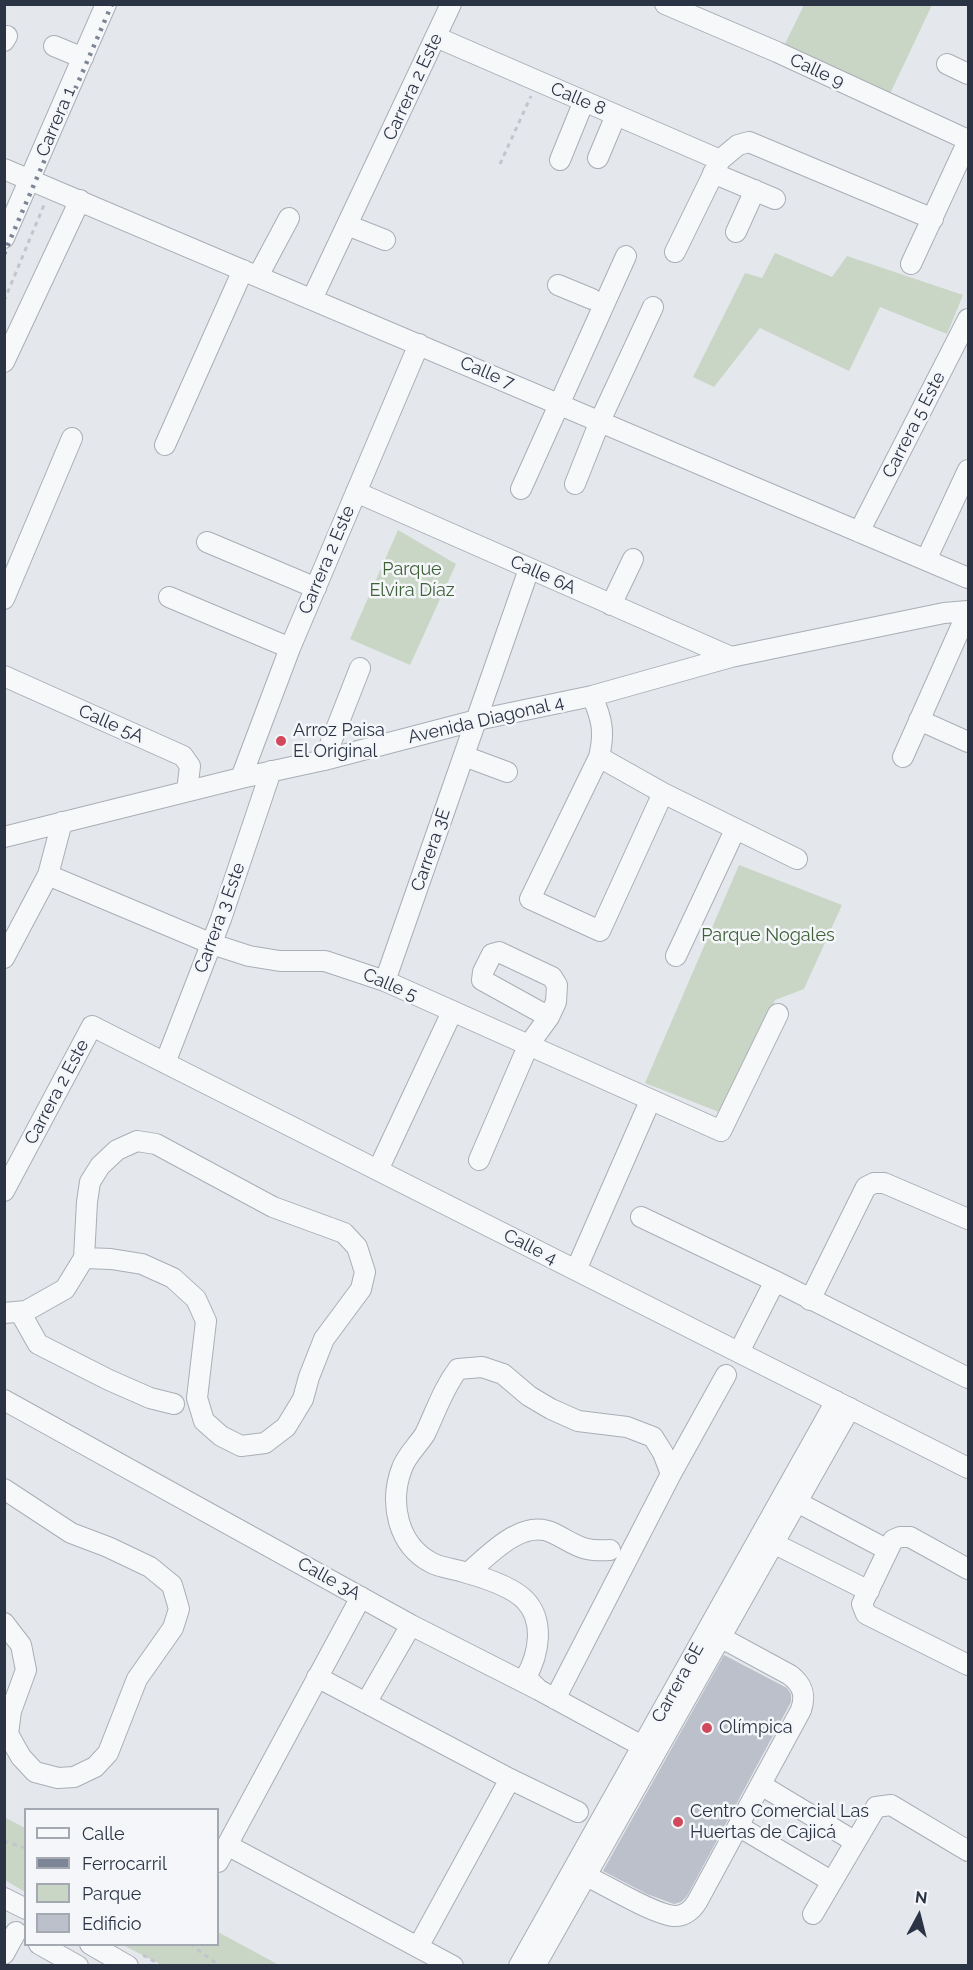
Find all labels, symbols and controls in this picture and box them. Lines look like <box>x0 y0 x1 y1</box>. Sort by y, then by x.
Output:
street label: Carrera 2 Este <box>379 30 447 144</box>
street label: Calle 9 <box>786 49 848 93</box>
street label: Calle 8 <box>547 78 609 120</box>
street label: Carrera 1 <box>32 84 80 160</box>
street label: Calle 7 <box>457 352 517 394</box>
street label: Carrera 5 Este <box>878 368 950 482</box>
street label: Carrera 2 Este <box>294 502 360 618</box>
street label: Calle 6A <box>507 551 579 599</box>
park label: Parque Elvira Díaz <box>369 559 455 602</box>
street label: Avenida Diagonal 4 <box>406 692 566 748</box>
street label: Calle 5A <box>75 700 147 748</box>
place label: Arroz Paisa El Original <box>293 720 385 762</box>
marker: Arroz Paisa El Original <box>274 734 288 748</box>
street label: Carrera 3E <box>407 806 455 894</box>
street label: Carrera 3 Este <box>190 860 250 976</box>
park label: Parque Nogales <box>701 925 835 947</box>
street label: Calle 5 <box>360 964 420 1006</box>
street label: Carrera 2 Este <box>20 1036 94 1148</box>
street label: Calle 4 <box>500 1224 560 1270</box>
street label: Calle 3A <box>294 1553 364 1605</box>
street label: Carrera 6E <box>647 1639 709 1727</box>
place label: Olímpica <box>719 1717 793 1739</box>
marker: Olímpica <box>700 1721 714 1735</box>
place label: Centro Comercial Las Huertas de Cajicá <box>690 1801 869 1844</box>
legend <box>24 1808 219 1946</box>
marker: Centro Comercial Las Huertas de Cajicá <box>671 1815 685 1829</box>
text: Calle <box>82 1823 125 1844</box>
text: Ferrocarril <box>82 1853 167 1874</box>
text: Parque <box>82 1883 141 1904</box>
north arrow <box>889 1886 949 1946</box>
text: N <box>914 1887 928 1908</box>
text: Edificio <box>82 1913 141 1934</box>

